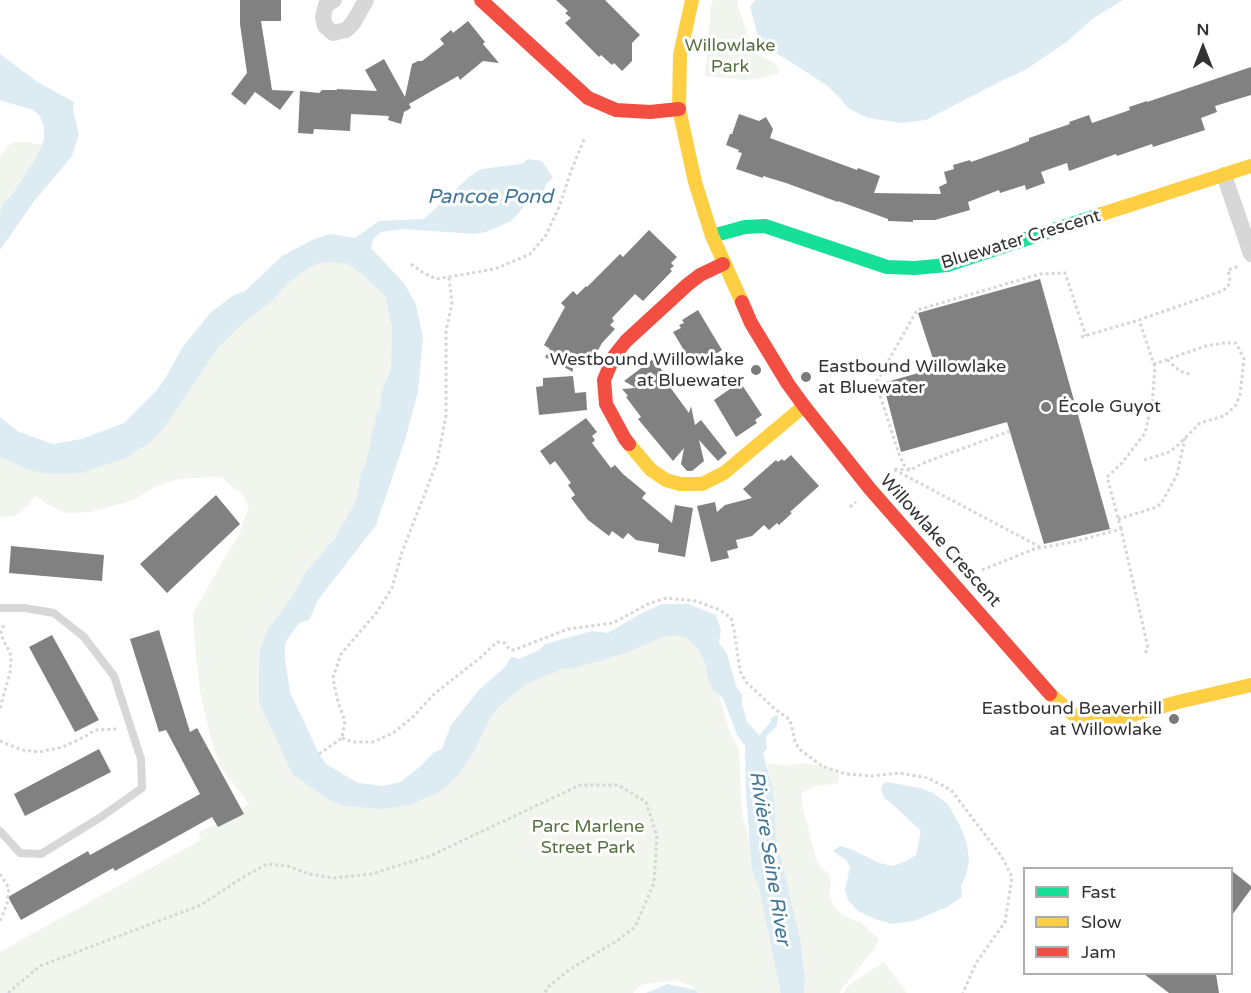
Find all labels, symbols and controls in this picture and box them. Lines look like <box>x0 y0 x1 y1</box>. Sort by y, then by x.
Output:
north arrow <box>1173 18 1233 78</box>
text: N <box>1197 20 1209 40</box>
park label: Willowlake Park <box>685 35 775 78</box>
water label: Pancoe Pond <box>427 186 553 210</box>
street label: Bluewater Crescent <box>939 205 1103 275</box>
place label: Westbound Willowlake at Bluewater <box>550 349 744 392</box>
place label: Eastbound Willowlake at Bluewater <box>818 356 1006 398</box>
marker: Westbound Willowlake at Bluewater <box>749 363 763 377</box>
marker: Eastbound Willowlake at Bluewater <box>799 370 813 384</box>
place label: École Guyot <box>1058 396 1161 418</box>
marker: École Guyot <box>1039 400 1053 414</box>
street label: Willowlake Crescent <box>875 470 1005 612</box>
place label: Eastbound Beaverhill at Willowlake <box>981 698 1162 740</box>
marker: Eastbound Beaverhill at Willowlake <box>1167 712 1181 726</box>
water label: Rivière Seine River <box>743 769 795 947</box>
park label: Parc Marlene Street Park <box>532 816 644 858</box>
legend <box>1023 867 1233 975</box>
text: Fast <box>1081 881 1116 903</box>
text: Slow <box>1081 911 1122 933</box>
text: Jam <box>1081 941 1116 963</box>

